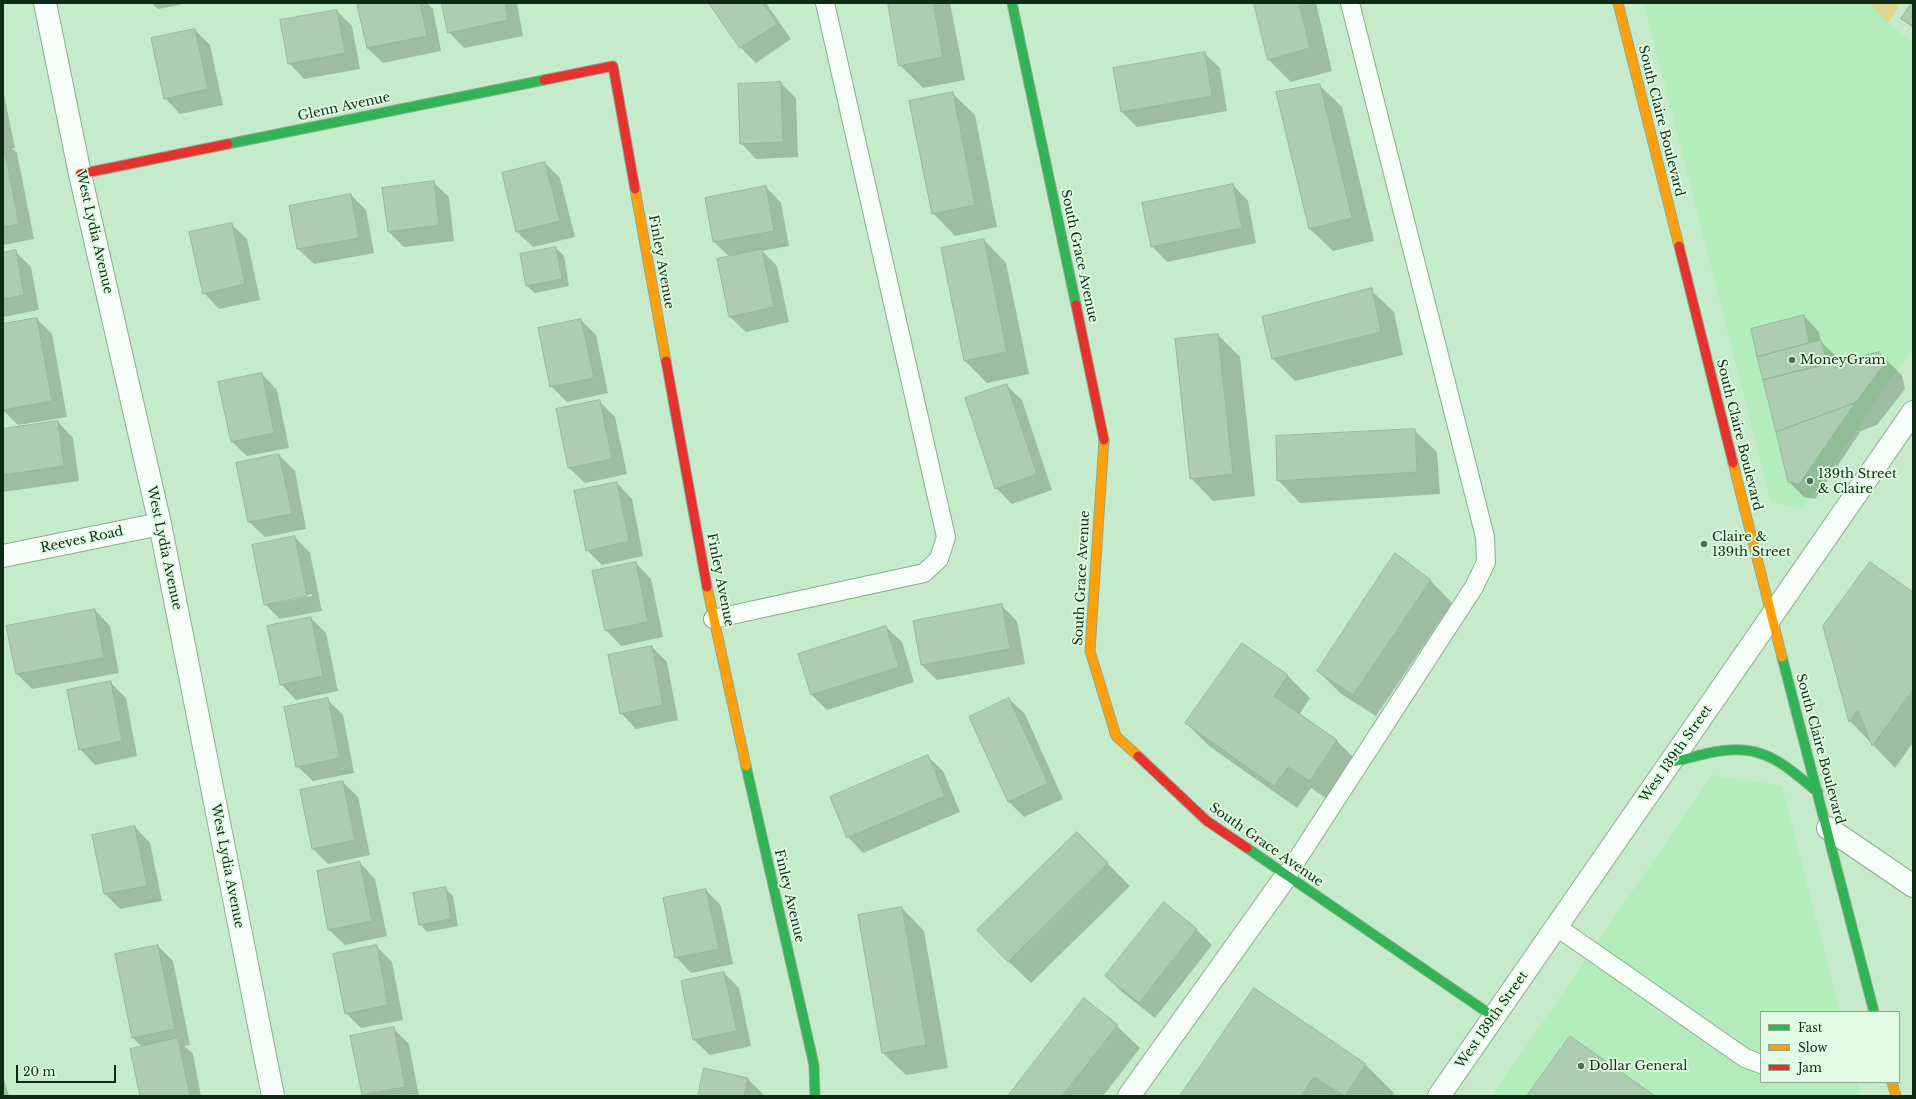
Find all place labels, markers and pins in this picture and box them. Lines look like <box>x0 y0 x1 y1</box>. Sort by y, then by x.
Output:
place label: MoneyGram <box>1800 352 1886 368</box>
marker: MoneyGram <box>1787 355 1797 365</box>
place label: 139th Street & Claire <box>1818 466 1897 497</box>
marker: 139th Street & Claire <box>1805 476 1815 486</box>
place label: Claire & 139th Street <box>1712 529 1791 560</box>
marker: Claire & 139th Street <box>1699 539 1709 549</box>
place label: Dollar General <box>1589 1058 1687 1074</box>
marker: Dollar General <box>1576 1061 1586 1071</box>

